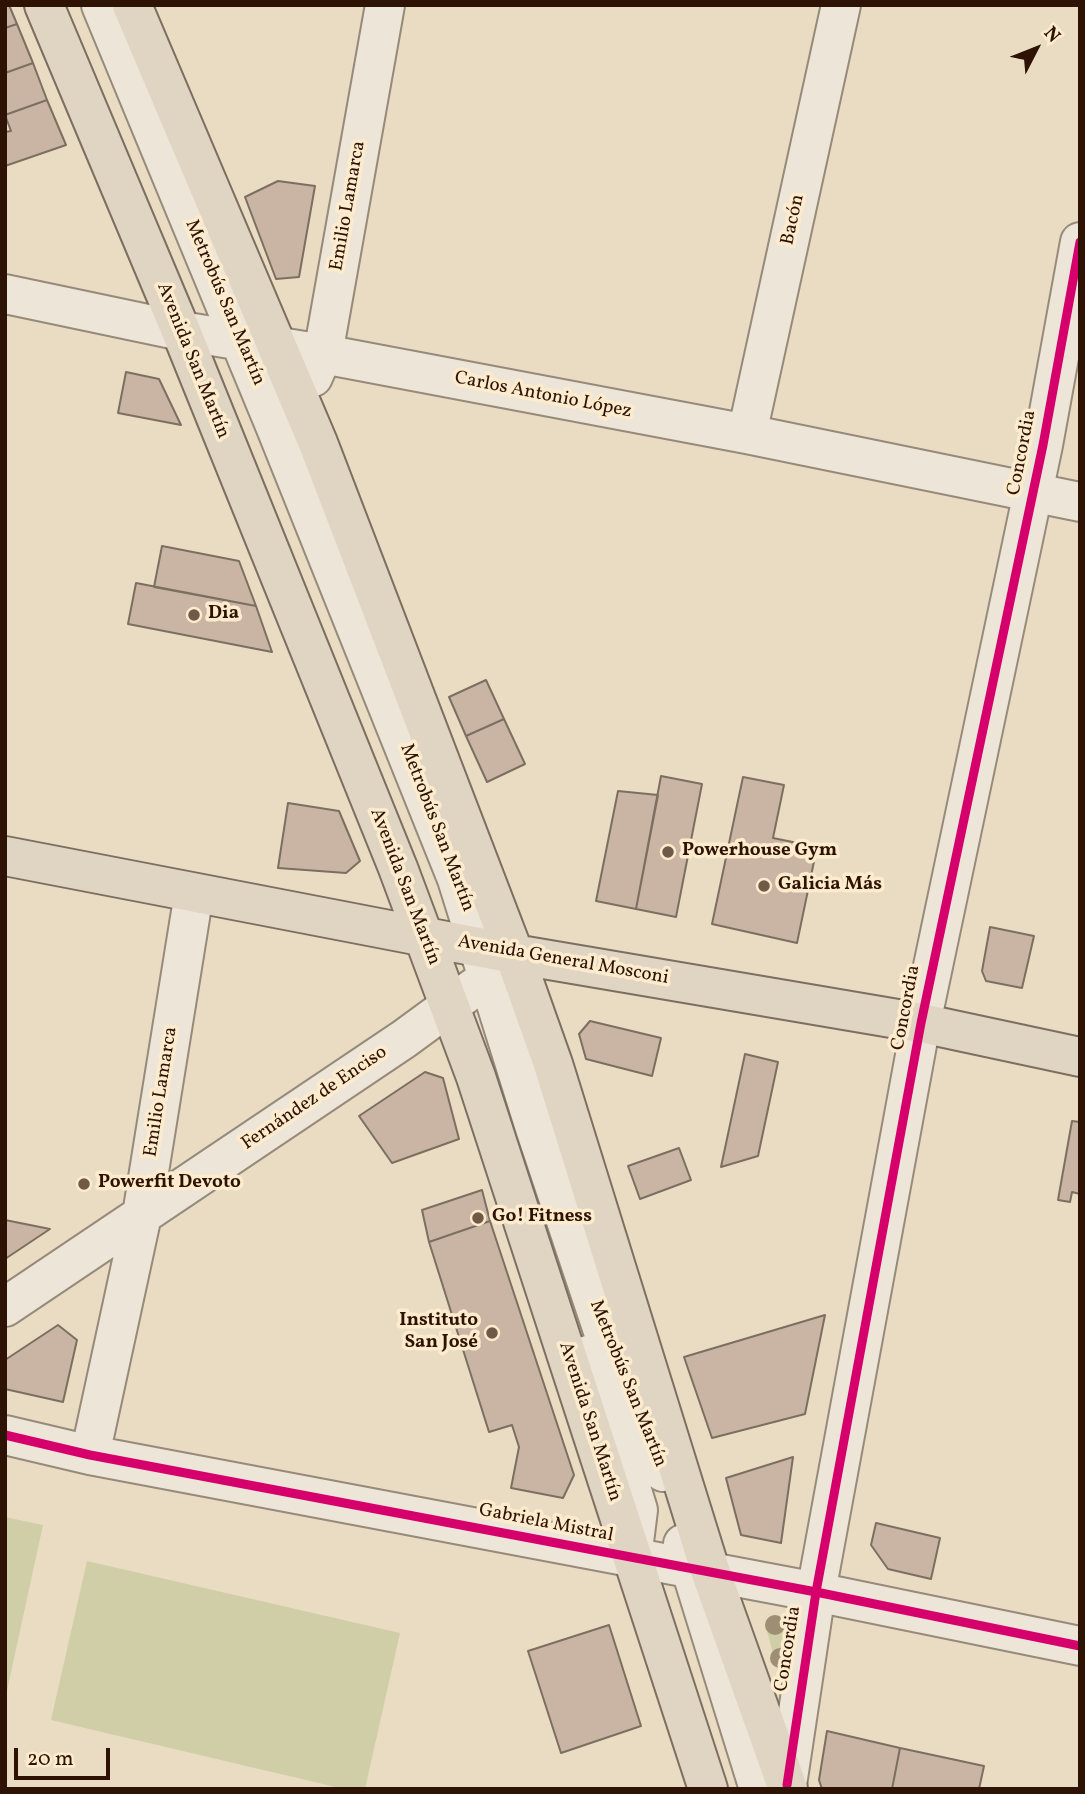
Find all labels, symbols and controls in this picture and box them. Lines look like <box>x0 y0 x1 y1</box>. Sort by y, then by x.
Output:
north arrow <box>1001 14 1071 84</box>
text: N <box>1037 21 1066 49</box>
street label: Emilio Lamarca <box>326 139 372 273</box>
street label: Bacón <box>778 193 810 247</box>
street label: Metrobús San Martín <box>179 217 269 389</box>
street label: Avenida San Martín <box>150 280 234 442</box>
street label: Carlos Antonio López <box>452 368 634 424</box>
street label: Concordia <box>1004 408 1042 498</box>
place label: Dia <box>208 604 239 626</box>
marker: Dia <box>186 607 202 623</box>
street label: Metrobús San Martín <box>393 741 479 915</box>
street label: Avenida San Martín <box>364 805 444 969</box>
place label: Powerhouse Gym <box>682 841 837 863</box>
marker: Powerhouse Gym <box>660 844 676 860</box>
place label: Galicia Más <box>778 875 882 897</box>
marker: Galicia Más <box>756 878 772 894</box>
street label: Avenida General Mosconi <box>456 931 670 991</box>
street label: Concordia <box>888 963 926 1053</box>
street label: Emilio Lamarca <box>140 1025 184 1159</box>
street label: Fernández de Enciso <box>238 1042 392 1156</box>
place label: Powerfit Devoto <box>98 1173 241 1195</box>
marker: Powerfit Devoto <box>76 1176 92 1192</box>
place label: Go! Fitness <box>492 1207 592 1229</box>
marker: Go! Fitness <box>470 1210 486 1226</box>
street label: Metrobús San Martín <box>583 1297 671 1471</box>
place label: Instituto San José <box>399 1311 478 1355</box>
marker: Instituto San José <box>484 1325 500 1341</box>
street label: Avenida San Martín <box>553 1340 625 1504</box>
street label: Gabriela Mistral <box>477 1500 615 1548</box>
street label: Concordia <box>771 1605 807 1693</box>
scale bar <box>18 1734 114 1778</box>
text: 20 m <box>27 1745 73 1774</box>

